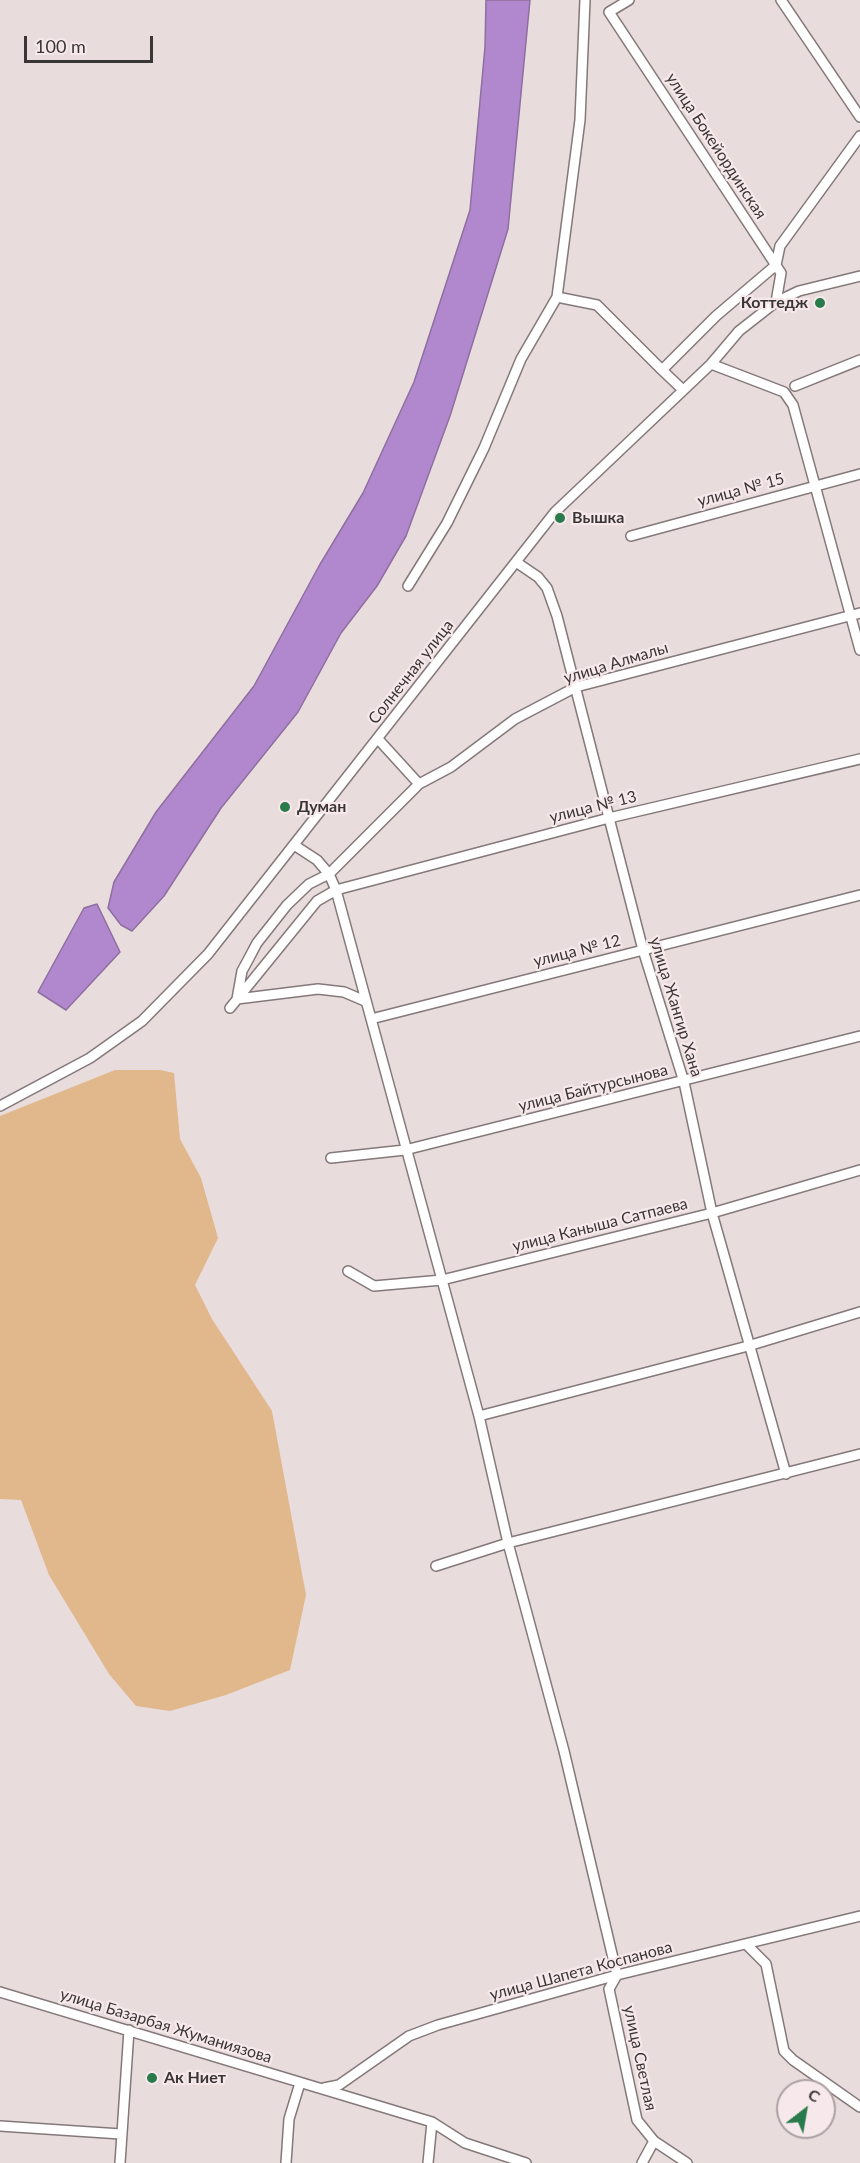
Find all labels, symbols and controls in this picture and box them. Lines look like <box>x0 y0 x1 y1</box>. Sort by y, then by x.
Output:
scale bar <box>27 24 156 62</box>
text: 100 m <box>35 35 86 57</box>
street label: улица Бокейординская <box>662 70 770 222</box>
place label: Коттедж <box>741 293 808 313</box>
marker: Коттедж <box>813 296 827 310</box>
street label: улица № 15 <box>696 469 786 511</box>
place label: Вышка <box>572 508 624 528</box>
marker: Вышка <box>553 511 567 525</box>
street label: Солнечная улица <box>364 616 458 728</box>
street label: улица Алмалы <box>561 638 671 688</box>
street label: улица № 13 <box>548 787 638 827</box>
place label: Думан <box>297 797 346 817</box>
marker: Думан <box>278 800 292 814</box>
street label: улица № 12 <box>532 931 622 971</box>
street label: улица Жангир Хана <box>646 935 706 1079</box>
street label: улица Байтурсынова <box>516 1060 670 1116</box>
street label: улица Каныша Сатпаева <box>510 1194 690 1256</box>
street label: улица Шапета Коспанова <box>488 1937 674 2005</box>
street label: улица Базарбая Жуманиязова <box>58 1985 274 2067</box>
street label: улица Светлая <box>619 2004 661 2112</box>
place label: Ак Ниет <box>164 2068 226 2088</box>
marker: Ак Ниет <box>145 2071 159 2085</box>
north arrow <box>776 2079 836 2139</box>
text: С <box>805 2084 824 2106</box>

